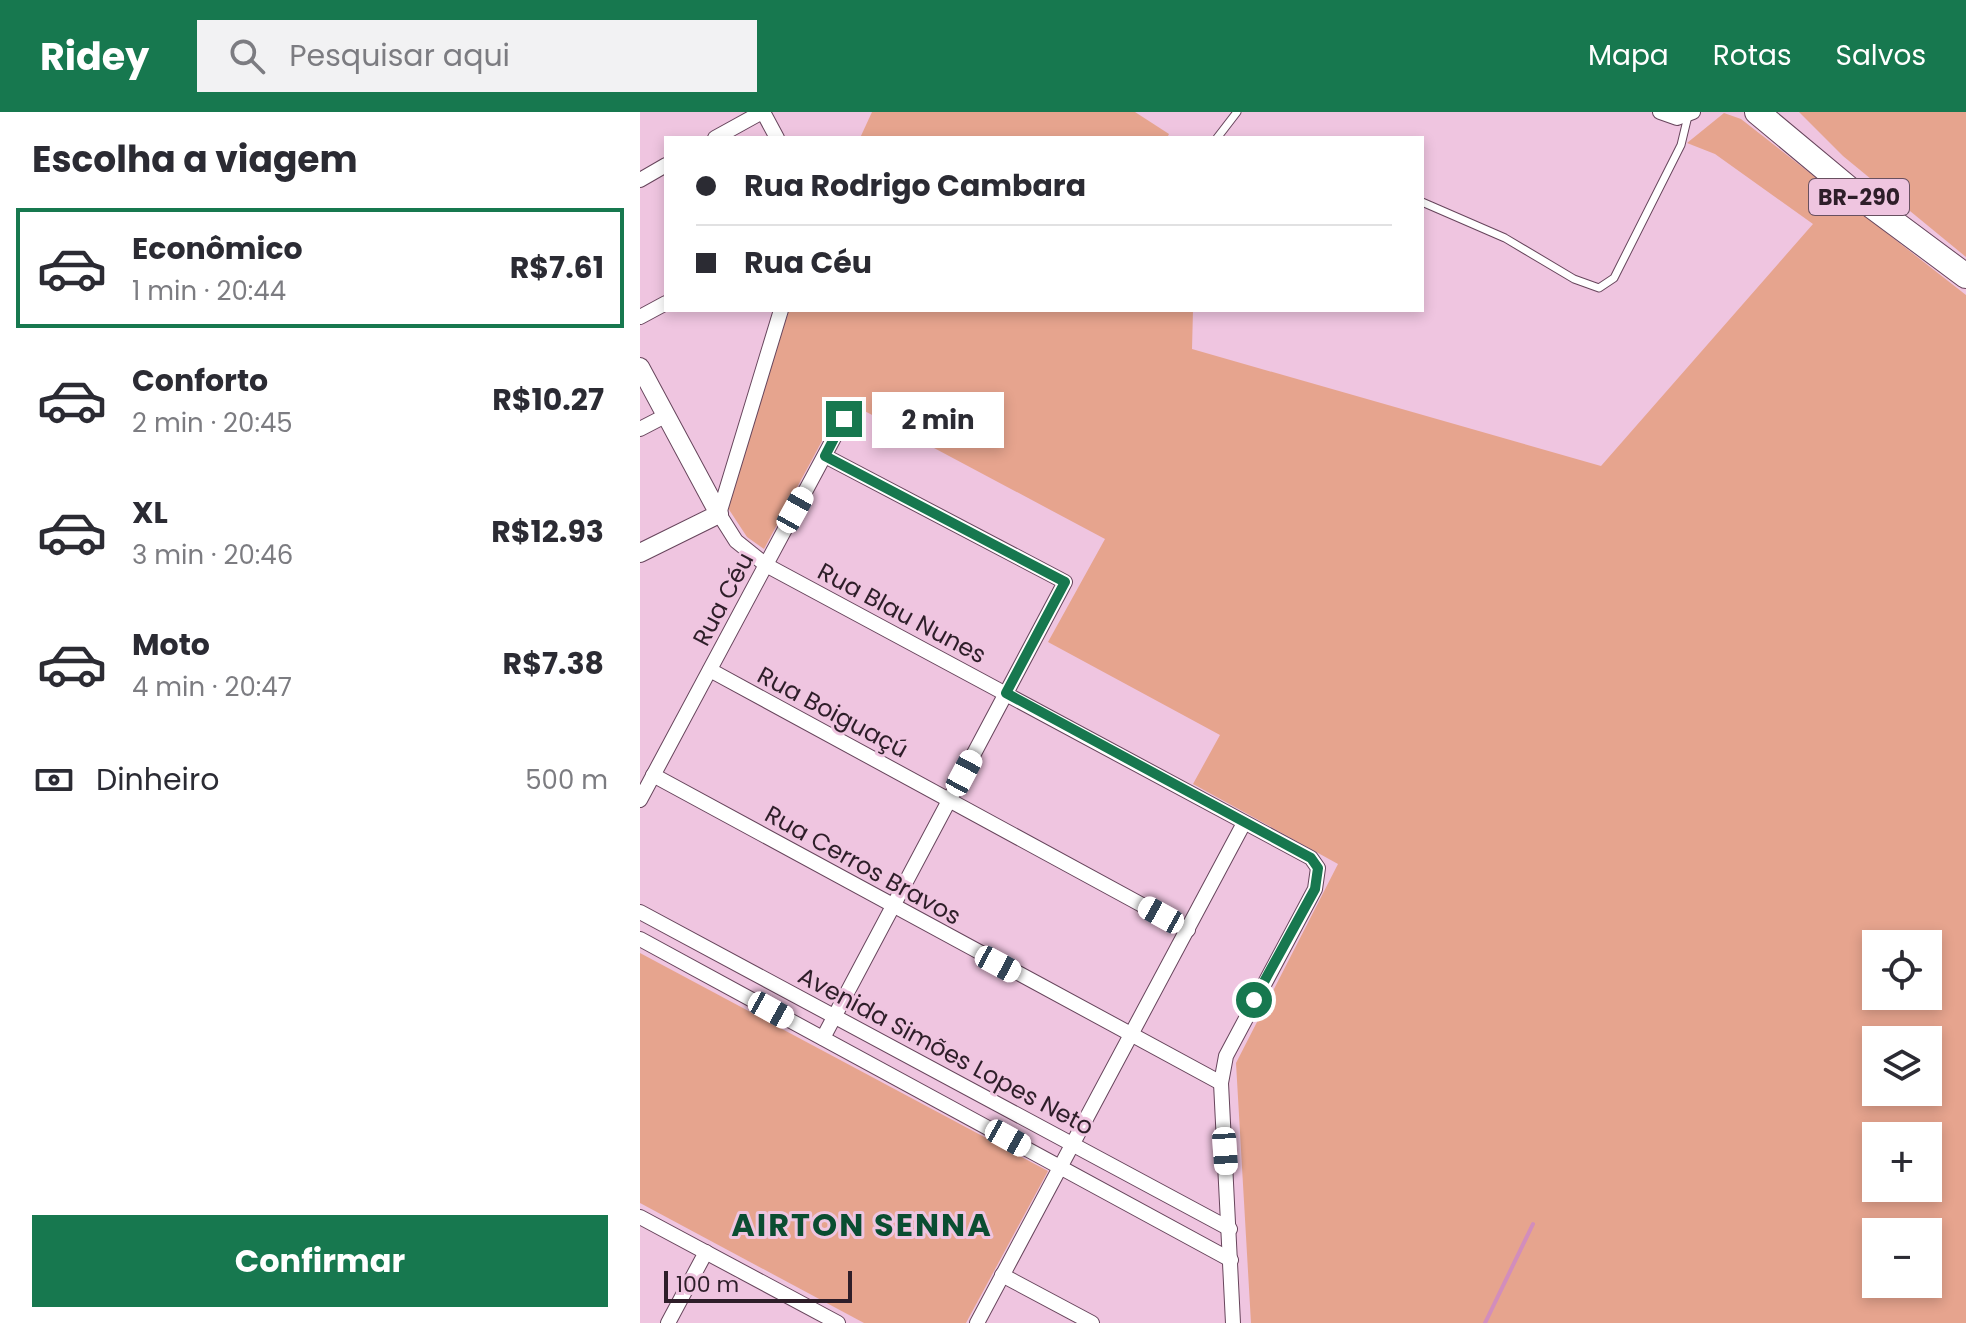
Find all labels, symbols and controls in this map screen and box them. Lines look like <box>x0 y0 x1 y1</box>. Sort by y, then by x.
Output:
search box <box>197 20 757 92</box>
text: Ridey <box>40 30 149 83</box>
icon: search <box>225 34 269 78</box>
text: Pesquisar aqui <box>289 34 510 77</box>
text: Mapa <box>1588 36 1669 75</box>
text: Rotas <box>1713 36 1792 75</box>
text: Salvos <box>1836 36 1926 75</box>
text: Escolha a viagem <box>32 134 358 185</box>
text: Rua Rodrigo Cambara <box>744 164 1086 207</box>
road number: BR-290 <box>1809 179 1909 215</box>
text: Econômico <box>132 227 303 270</box>
icon: car <box>36 232 108 304</box>
text: Rua Céu <box>744 241 872 284</box>
text: R$7.61 <box>510 246 604 289</box>
text: 1 min · 20:44 <box>132 273 286 309</box>
text: Conforto <box>132 359 268 402</box>
icon: car <box>36 364 108 436</box>
text: R$10.27 <box>492 378 604 421</box>
callout: 2 min <box>872 391 1004 447</box>
route end <box>826 401 862 437</box>
text: 2 min <box>901 402 975 438</box>
text: 2 min · 20:45 <box>132 405 293 441</box>
car <box>773 483 817 537</box>
text: XL <box>132 491 168 534</box>
icon: car <box>36 496 108 568</box>
text: R$12.93 <box>491 510 604 553</box>
text: 3 min · 20:46 <box>132 537 293 573</box>
street label: Rua Céu <box>685 547 761 651</box>
street label: Rua Blau Nunes <box>812 555 992 671</box>
text: Moto <box>132 623 210 666</box>
icon: car <box>36 628 108 700</box>
text: R$7.38 <box>503 642 604 685</box>
street label: Rua Boiguaçú <box>752 658 914 766</box>
text: 4 min · 20:47 <box>132 669 292 705</box>
car <box>942 746 986 800</box>
icon: cash <box>32 758 76 802</box>
text: Dinheiro <box>96 758 219 801</box>
text: 500 m <box>525 762 608 798</box>
street label: Rua Cerros Bravos <box>759 797 967 933</box>
car <box>1134 893 1188 937</box>
map controls <box>1862 930 1942 1298</box>
button: locate <box>1862 930 1942 1010</box>
car <box>971 942 1025 986</box>
street label: Avenida Simões Lopes Neto <box>792 959 1100 1143</box>
route start <box>1236 982 1272 1018</box>
car <box>744 988 798 1032</box>
button: layers <box>1862 1026 1942 1106</box>
car <box>981 1116 1035 1160</box>
button: + <box>1862 1122 1942 1202</box>
car <box>1211 1126 1239 1176</box>
district label: AIRTON SENNA <box>731 1202 993 1247</box>
button: Confirmar <box>32 1215 608 1307</box>
button: − <box>1862 1218 1942 1298</box>
scale bar <box>664 1267 852 1303</box>
text: 100 m <box>676 1269 739 1300</box>

